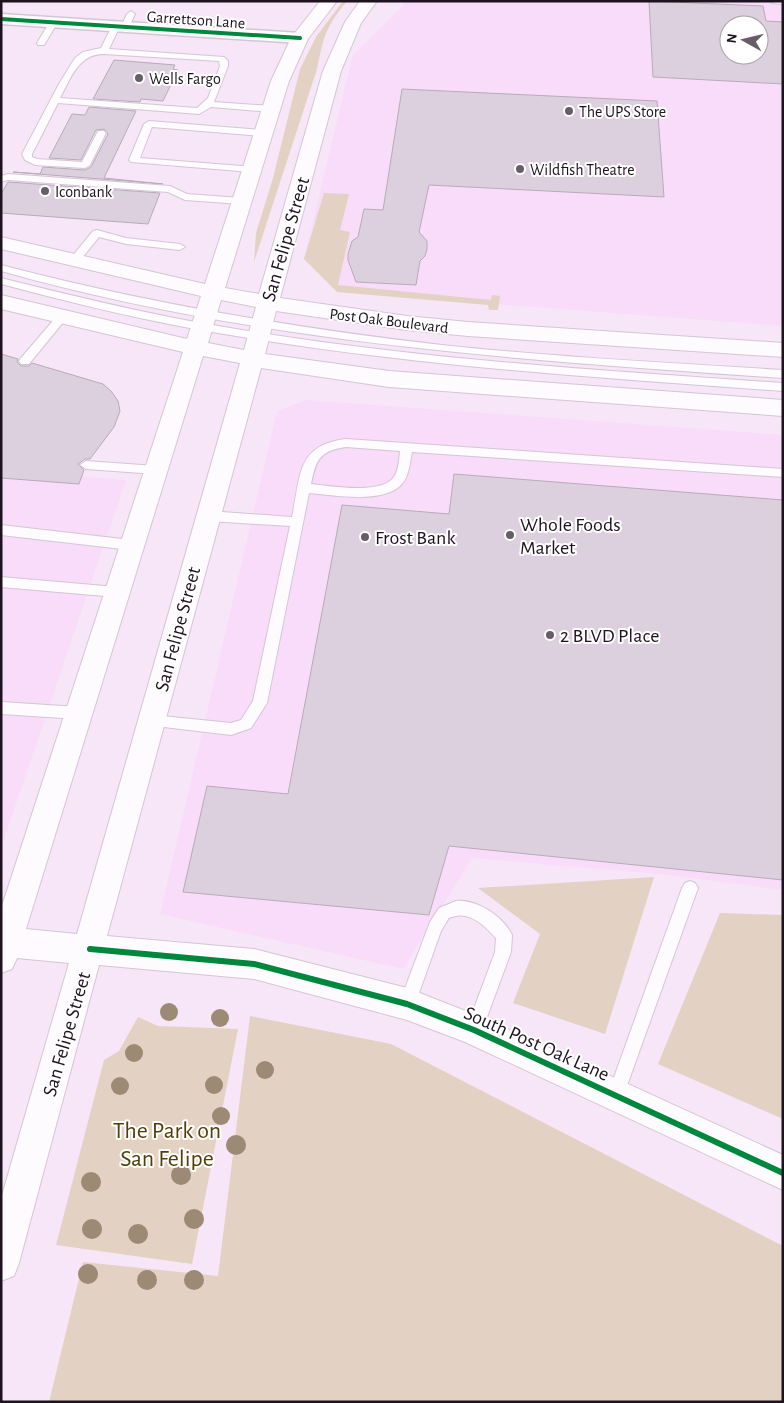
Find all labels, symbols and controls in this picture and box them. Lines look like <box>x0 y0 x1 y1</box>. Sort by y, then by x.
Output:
street label: Garrettson Lane <box>146 9 246 31</box>
north arrow <box>719 15 769 65</box>
text: N <box>725 33 740 44</box>
place label: Wells Fargo <box>149 71 221 87</box>
marker: Wells Fargo <box>133 72 145 84</box>
place label: The UPS Store <box>579 104 666 120</box>
marker: The UPS Store <box>563 105 575 117</box>
place label: Wildfish Theatre <box>530 162 635 178</box>
marker: Wildfish Theatre <box>514 163 526 175</box>
street label: San Felipe Street <box>259 174 313 304</box>
place label: Iconbank <box>55 184 113 200</box>
marker: Iconbank <box>39 185 51 197</box>
street label: Post Oak Boulevard <box>329 306 449 336</box>
place label: Whole Foods Market <box>520 515 621 558</box>
place label: Frost Bank <box>375 528 456 548</box>
marker: Whole Foods Market <box>504 529 516 541</box>
marker: Frost Bank <box>359 531 371 543</box>
street label: San Felipe Street <box>152 564 204 694</box>
place label: 2 BLVD Place <box>560 626 659 646</box>
marker: 2 BLVD Place <box>544 629 556 641</box>
street label: San Felipe Street <box>40 969 94 1099</box>
street label: South Post Oak Lane <box>461 1003 612 1085</box>
park label: The Park on San Felipe <box>113 1119 221 1171</box>

